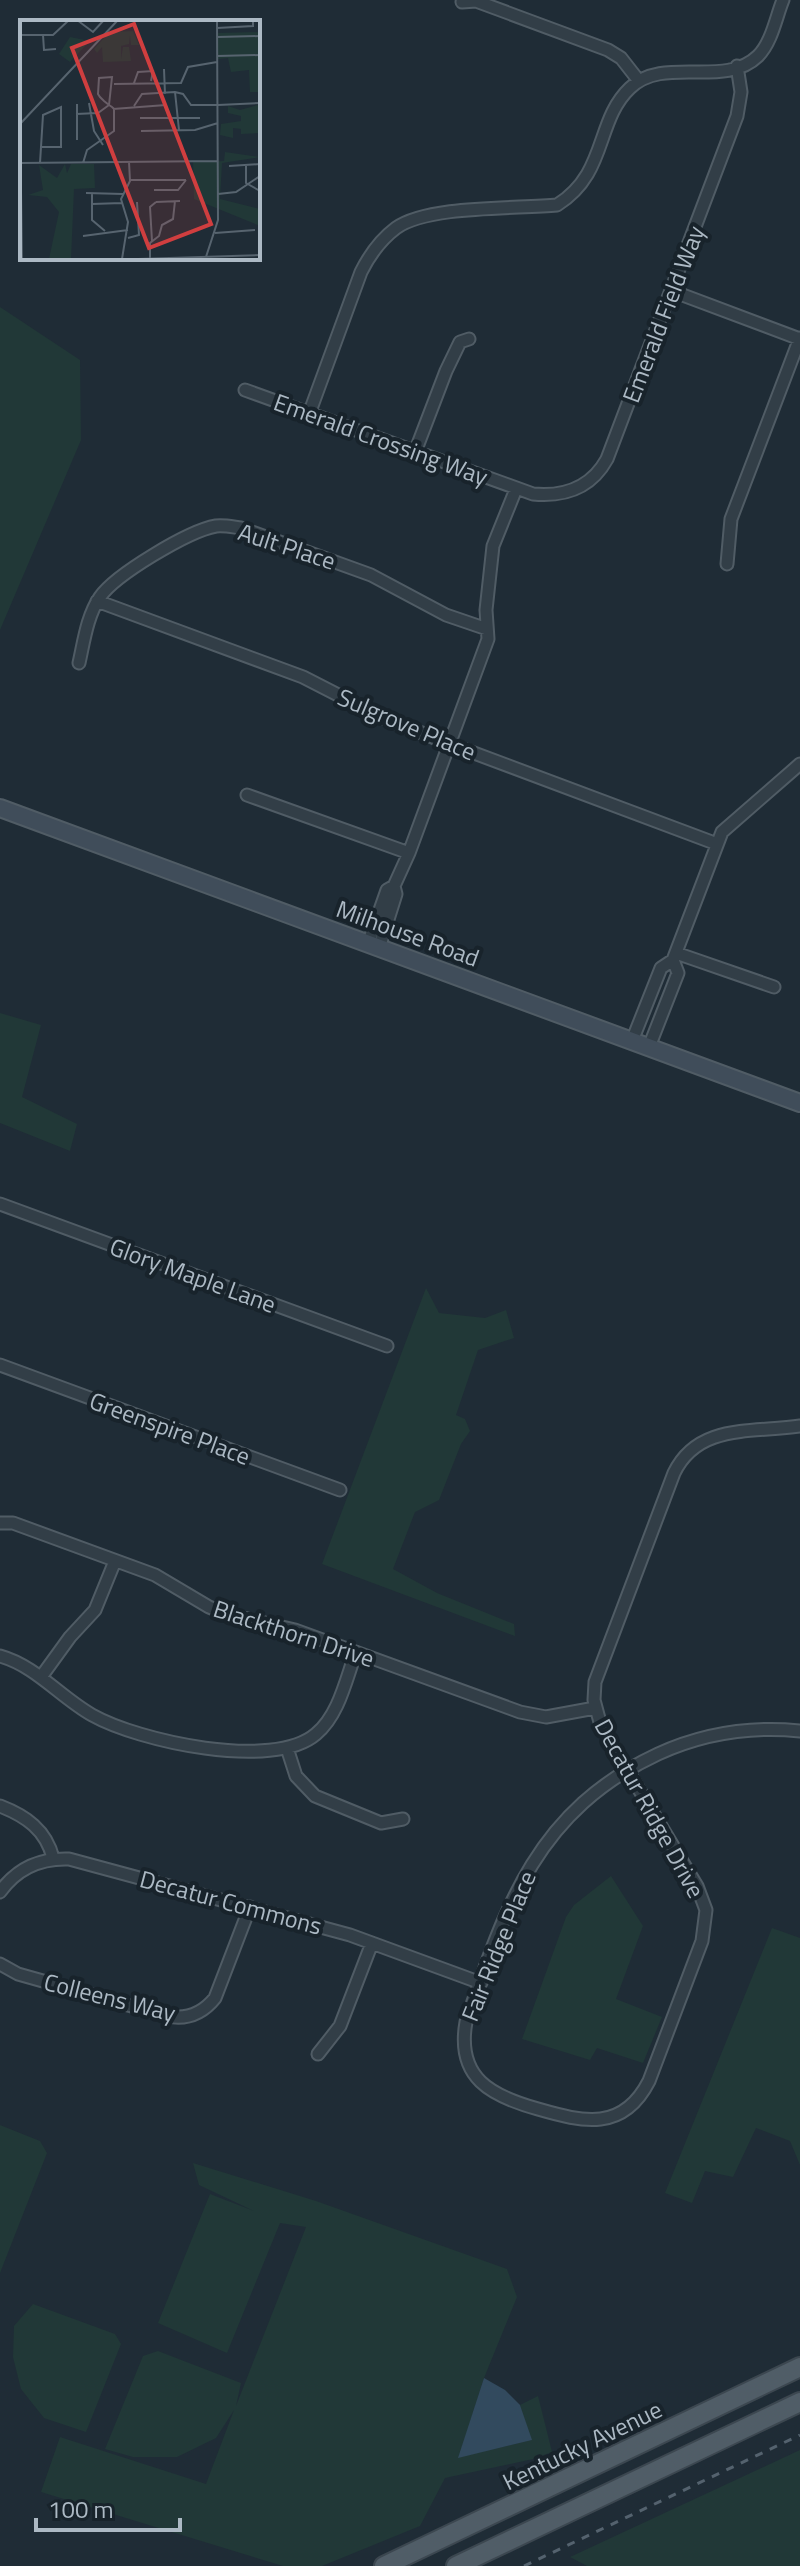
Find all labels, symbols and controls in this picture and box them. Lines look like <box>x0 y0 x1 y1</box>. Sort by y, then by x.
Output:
inset map <box>20 20 260 260</box>
street label: Emerald Field Way <box>613 220 713 408</box>
street label: Emerald Crossing Way <box>269 384 493 495</box>
street label: Ault Place <box>234 513 340 579</box>
street label: Sulgrove Place <box>332 679 482 769</box>
street label: Milhouse Road <box>331 890 485 976</box>
street label: Glory Maple Lane <box>105 1228 281 1322</box>
street label: Greenspire Place <box>85 1382 255 1474</box>
street label: Blackthorn Drive <box>209 1590 379 1676</box>
street label: Decatur Ridge Drive <box>586 1712 714 1904</box>
street label: Decatur Commons <box>136 1860 326 1944</box>
street label: Fair Ridge Place <box>451 1865 545 2027</box>
street label: Colleens Way <box>40 1963 180 2031</box>
street label: Kentucky Avenue <box>496 2391 668 2499</box>
scale bar <box>36 2482 180 2532</box>
text: 100 m <box>48 2491 114 2527</box>

